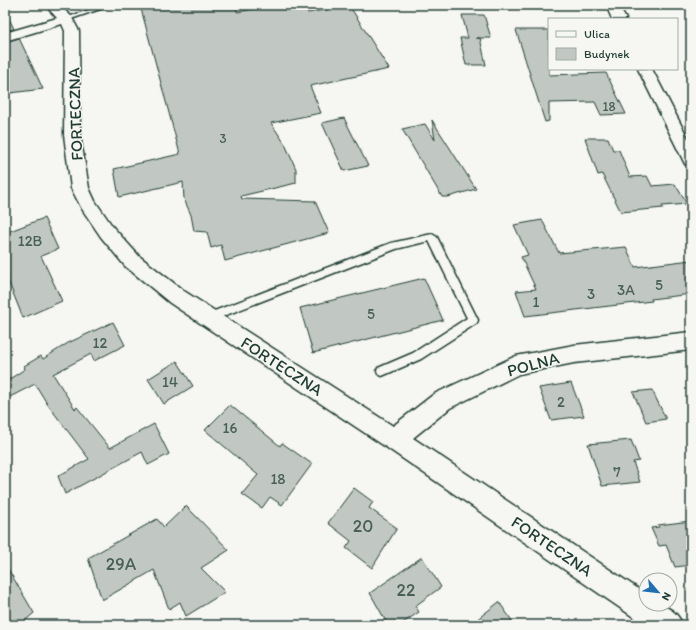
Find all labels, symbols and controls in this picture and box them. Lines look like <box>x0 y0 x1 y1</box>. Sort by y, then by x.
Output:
legend <box>548 18 678 70</box>
text: Ulica <box>584 27 610 41</box>
text: Budynek <box>584 47 630 61</box>
street label: FORTECZNA <box>63 67 87 161</box>
house number: 18 <box>602 99 616 114</box>
house number: 3 <box>219 131 227 146</box>
house number: 12B <box>18 232 43 250</box>
house number: 5 <box>655 276 663 294</box>
house number: 3A <box>617 281 635 299</box>
house number: 3 <box>587 285 595 303</box>
house number: 1 <box>533 293 540 311</box>
house number: 5 <box>367 305 375 323</box>
street label: FORTECZNA <box>237 332 327 400</box>
house number: 12 <box>93 334 108 352</box>
street label: POLNA <box>505 347 561 381</box>
house number: 14 <box>162 373 178 391</box>
house number: 2 <box>557 393 565 411</box>
house number: 16 <box>223 419 238 437</box>
house number: 7 <box>613 463 621 481</box>
house number: 18 <box>270 470 286 488</box>
street label: FORTECZNA <box>508 512 596 580</box>
house number: 20 <box>353 515 373 537</box>
house number: 29A <box>106 553 137 575</box>
north arrow <box>638 572 678 612</box>
house number: 22 <box>397 579 416 601</box>
text: N <box>659 590 674 603</box>

